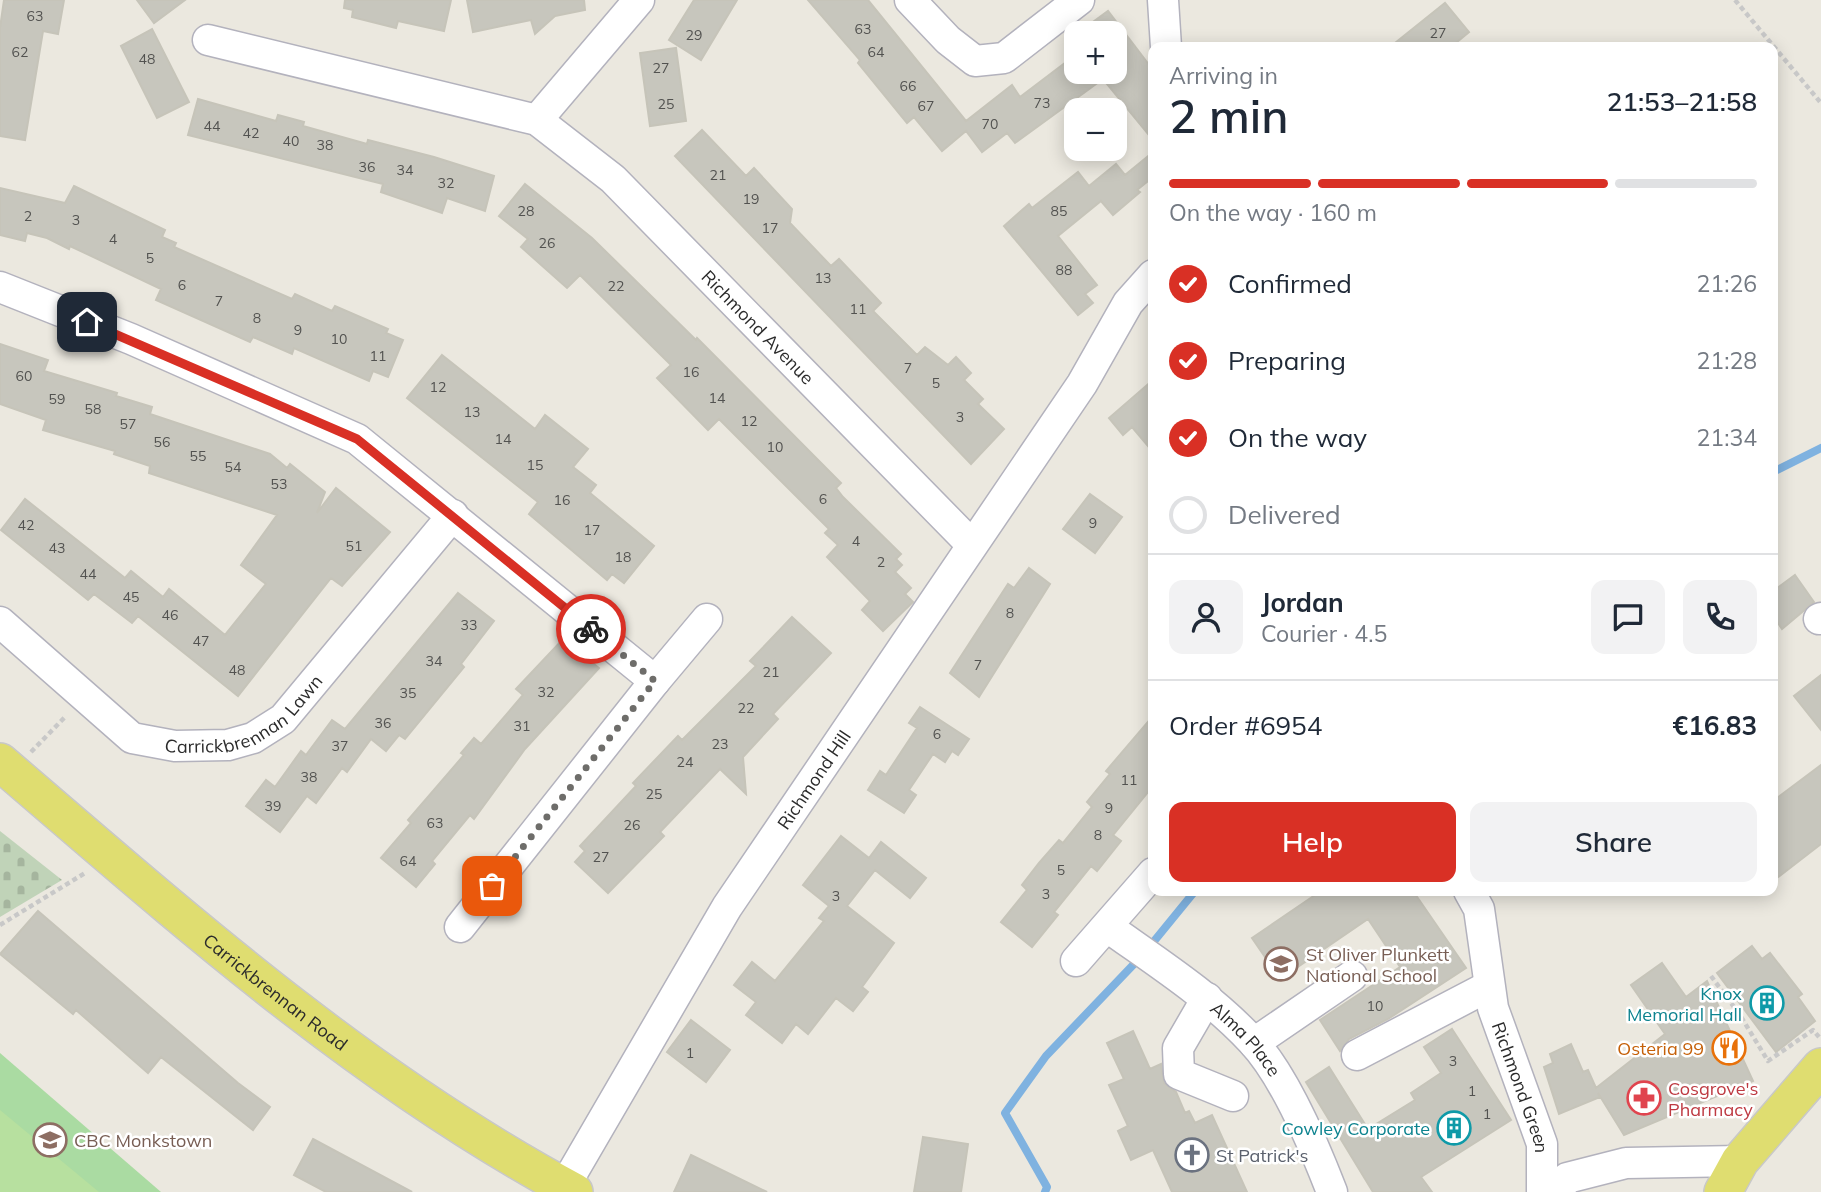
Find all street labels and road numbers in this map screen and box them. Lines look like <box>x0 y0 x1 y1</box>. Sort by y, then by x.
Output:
street label: Richmond Avenue <box>697 265 819 389</box>
street label: Carrickbrennan Lawn <box>163 670 327 758</box>
street label: Richmond Hill <box>772 725 855 834</box>
street label: Carrickbrennan Road <box>199 928 352 1055</box>
street label: Alma Place <box>1206 996 1286 1080</box>
street label: Richmond Green <box>1487 1019 1554 1153</box>

